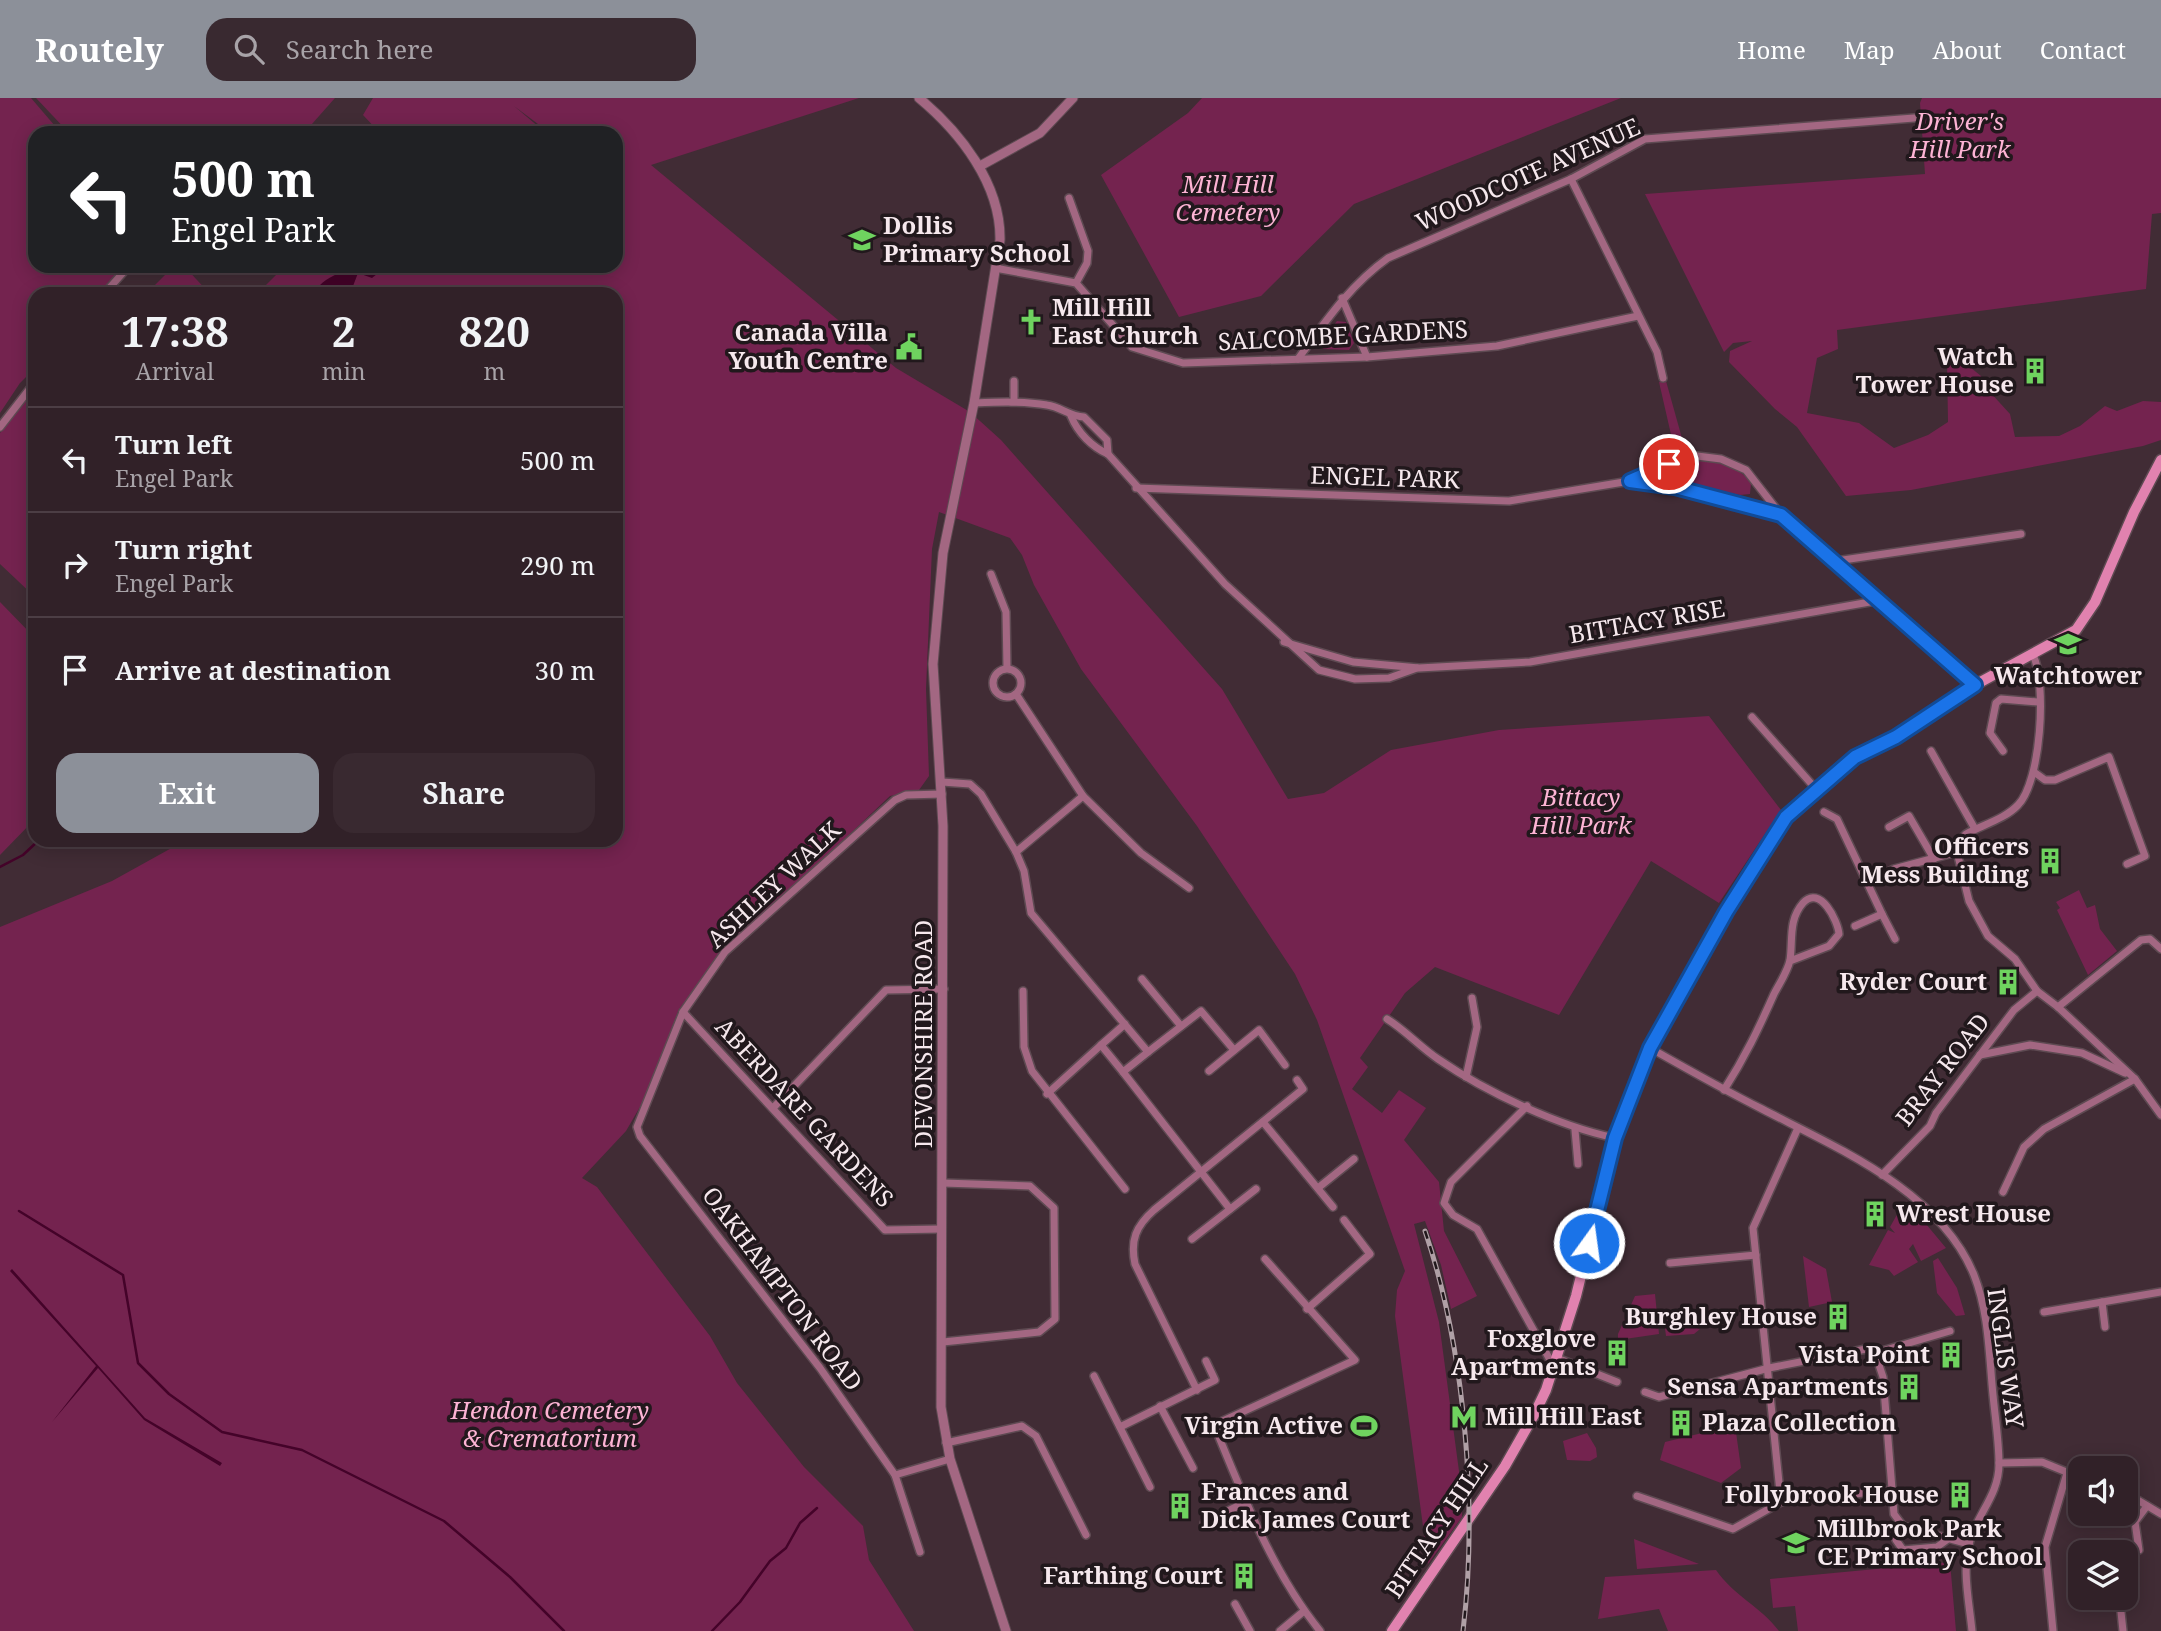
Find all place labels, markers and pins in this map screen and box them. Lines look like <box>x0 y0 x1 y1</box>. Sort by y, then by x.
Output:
place label: Dollis Primary School <box>883 208 1071 269</box>
school or university icon: Dollis Primary School <box>847 225 877 255</box>
place label: Mill Hill East Church <box>1052 290 1199 351</box>
church icon: Mill Hill East Church <box>1016 307 1046 337</box>
place label: Canada Villa Youth Centre <box>729 315 888 376</box>
public building icon: Canada Villa Youth Centre <box>894 332 924 362</box>
place label: Watch Tower House <box>1856 339 2014 400</box>
building icon: Watch Tower House <box>2020 356 2050 386</box>
pin <box>1639 434 1699 494</box>
school or university icon: Watchtower <box>2053 629 2083 659</box>
place label: Watchtower <box>1994 658 2143 691</box>
place label: Officers Mess Building <box>1861 829 2030 890</box>
building icon: Officers Mess Building <box>2035 846 2065 876</box>
place label: Ryder Court <box>1839 964 1987 997</box>
building icon: Ryder Court <box>1993 967 2023 997</box>
place label: Wrest House <box>1896 1196 2051 1229</box>
building icon: Wrest House <box>1860 1199 1890 1229</box>
place label: Burghley House <box>1625 1299 1817 1332</box>
building icon: Burghley House <box>1823 1302 1853 1332</box>
place label: Foxglove Apartments <box>1451 1321 1596 1382</box>
place label: Vista Point <box>1799 1337 1930 1370</box>
building icon: Foxglove Apartments <box>1602 1338 1632 1368</box>
building icon: Vista Point <box>1936 1340 1966 1370</box>
place label: Sensa Apartments <box>1667 1369 1888 1402</box>
building icon: Sensa Apartments <box>1894 1372 1924 1402</box>
place label: Mill Hill East <box>1485 1399 1642 1432</box>
metro station icon: Mill Hill East <box>1449 1402 1479 1432</box>
place label: Plaza Collection <box>1702 1405 1896 1438</box>
place label: Virgin Active <box>1184 1408 1343 1441</box>
building icon: Plaza Collection <box>1666 1408 1696 1438</box>
sports icon: Virgin Active <box>1349 1411 1379 1441</box>
place label: Frances and Dick James Court <box>1201 1474 1410 1535</box>
place label: Follybrook House <box>1725 1477 1939 1510</box>
building icon: Follybrook House <box>1945 1480 1975 1510</box>
building icon: Frances and Dick James Court <box>1165 1491 1195 1521</box>
place label: Millbrook Park CE Primary School <box>1817 1511 2043 1572</box>
school or university icon: Millbrook Park CE Primary School <box>1781 1528 1811 1558</box>
place label: Farthing Court <box>1043 1558 1223 1591</box>
building icon: Farthing Court <box>1229 1561 1259 1591</box>

